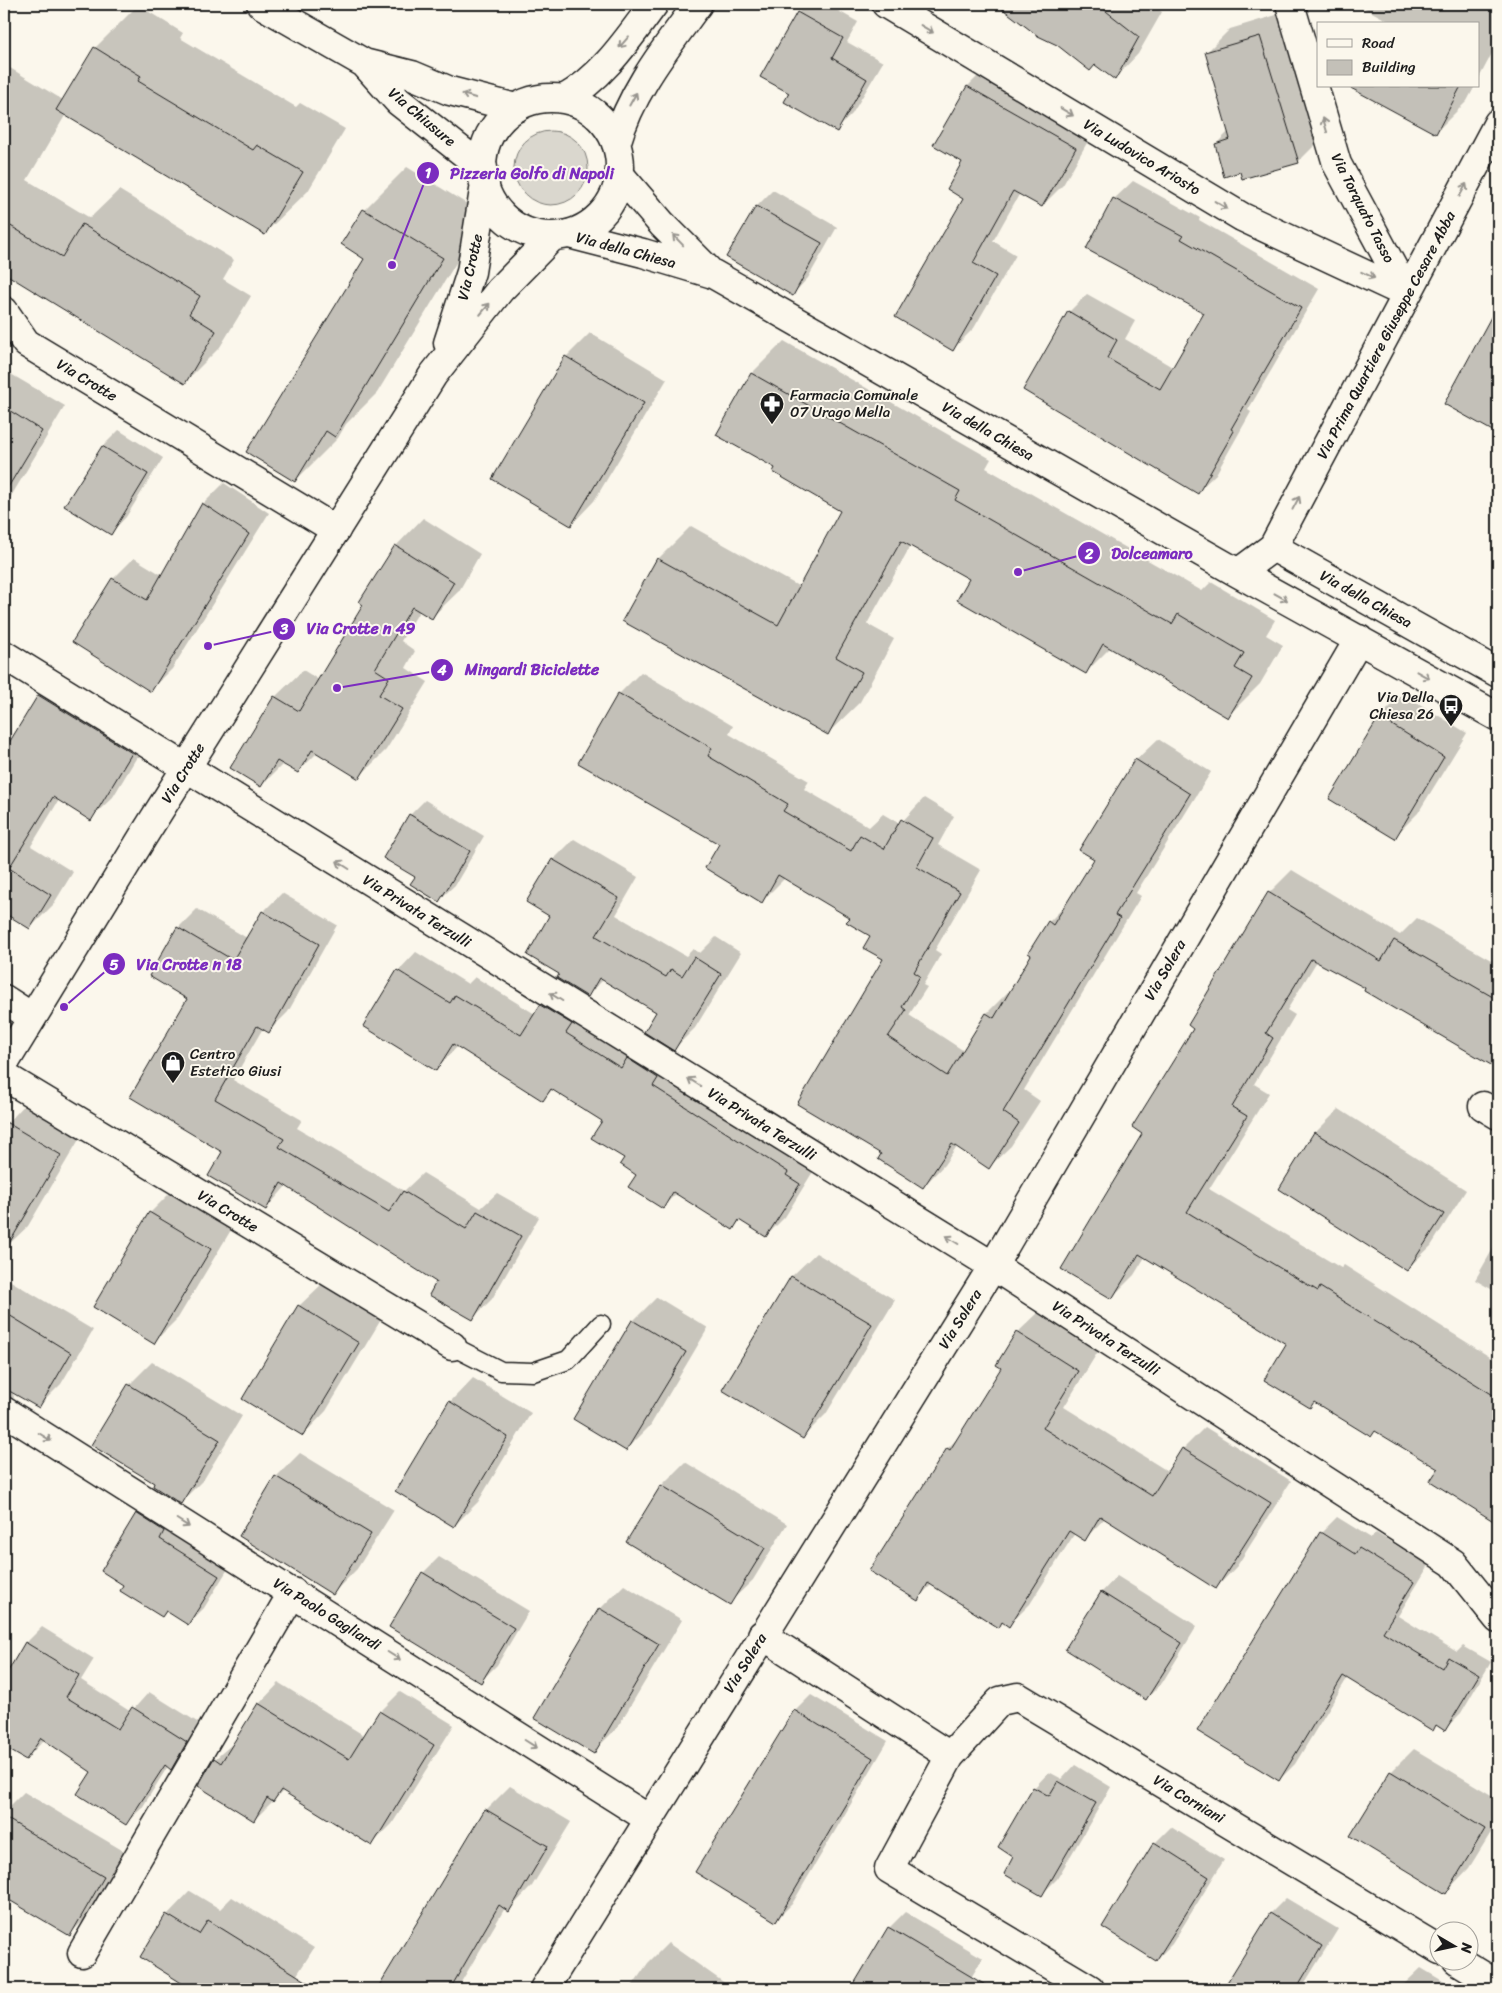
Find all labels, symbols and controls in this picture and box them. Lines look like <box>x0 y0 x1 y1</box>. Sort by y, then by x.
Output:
legend <box>1317 22 1480 88</box>
one-way arrow <box>920 24 934 34</box>
text: Road <box>1362 30 1395 56</box>
one-way arrow <box>619 35 630 48</box>
text: Building <box>1362 54 1416 80</box>
street label: Via Chiusure <box>382 81 462 153</box>
one-way arrow <box>461 91 477 101</box>
one-way arrow <box>629 92 639 107</box>
one-way arrow <box>1059 108 1073 118</box>
street label: Via Ludovico Ariosto <box>1078 112 1206 203</box>
one-way arrow <box>1320 117 1330 133</box>
street label: Via Torquato Tasso <box>1324 148 1402 268</box>
callout: Pizzeria Golfo di Napoli <box>415 158 625 189</box>
text: Pizzeria Golfo di Napoli <box>450 159 616 188</box>
text: 1 <box>425 160 432 186</box>
one-way arrow <box>1459 183 1468 198</box>
one-way arrow <box>1214 200 1228 210</box>
street label: Via Prima Quartiere Giuseppe Cesare Abba <box>1309 206 1463 464</box>
street label: Via della Chiesa <box>573 224 679 276</box>
street label: Via Crotte <box>450 231 490 303</box>
one-way arrow <box>672 234 684 246</box>
one-way arrow <box>1360 271 1375 281</box>
one-way arrow <box>479 303 490 316</box>
street label: Via Crotte <box>51 351 123 409</box>
place label: Farmacia Comunale 07 Urago Mella <box>790 382 918 425</box>
pharmacy icon: Farmacia Comunale 07 Urago Mella <box>759 391 785 425</box>
street label: Via della Chiesa <box>937 394 1039 468</box>
one-way arrow <box>1291 496 1301 511</box>
callout: Dolceamaro <box>1076 538 1203 569</box>
text: Dolceamaro <box>1111 539 1194 568</box>
text: 2 <box>1084 541 1094 567</box>
street label: Via della Chiesa <box>1315 563 1418 635</box>
one-way arrow <box>1273 592 1288 602</box>
callout: Via Crotte n 49 <box>272 613 426 644</box>
text: Via Crotte n 49 <box>307 614 416 643</box>
text: 3 <box>279 616 289 642</box>
callout: Mingardi Biciclette <box>430 654 609 685</box>
text: Mingardi Biciclette <box>464 655 600 684</box>
text: 4 <box>436 657 447 683</box>
one-way arrow <box>1415 671 1430 680</box>
place label: Via Della Chiesa 26 <box>1369 684 1434 727</box>
bus stop icon: Via Della Chiesa 26 <box>1438 693 1464 727</box>
street label: Via Crotte <box>154 737 212 809</box>
one-way arrow <box>336 860 350 870</box>
street label: Via Privata Terzulli <box>358 867 477 955</box>
street label: Via Solera <box>1137 934 1193 1006</box>
callout: Via Crotte n 18 <box>101 949 252 980</box>
text: Via Crotte n 18 <box>136 950 242 979</box>
text: 5 <box>109 952 119 978</box>
one-way arrow <box>549 991 563 1001</box>
place label: Centro Estetico Giusi <box>190 1041 282 1084</box>
shop icon: Centro Estetico Giusi <box>160 1050 186 1084</box>
one-way arrow <box>688 1076 702 1086</box>
street label: Via Privata Terzulli <box>703 1080 822 1168</box>
street label: Via Crotte <box>192 1182 264 1240</box>
one-way arrow <box>945 1235 959 1245</box>
street label: Via Solera <box>931 1283 989 1354</box>
street label: Via Privata Terzulli <box>1047 1293 1166 1383</box>
one-way arrow <box>38 1431 52 1442</box>
one-way arrow <box>175 1518 189 1528</box>
street label: Via Paolo Gagliardi <box>268 1570 387 1658</box>
street label: Via Solera <box>716 1627 774 1698</box>
one-way arrow <box>387 1652 401 1662</box>
one-way arrow <box>524 1739 538 1749</box>
street label: Via Corniani <box>1148 1767 1230 1831</box>
north arrow <box>1430 1920 1480 1970</box>
text: N <box>1453 1940 1480 1955</box>

